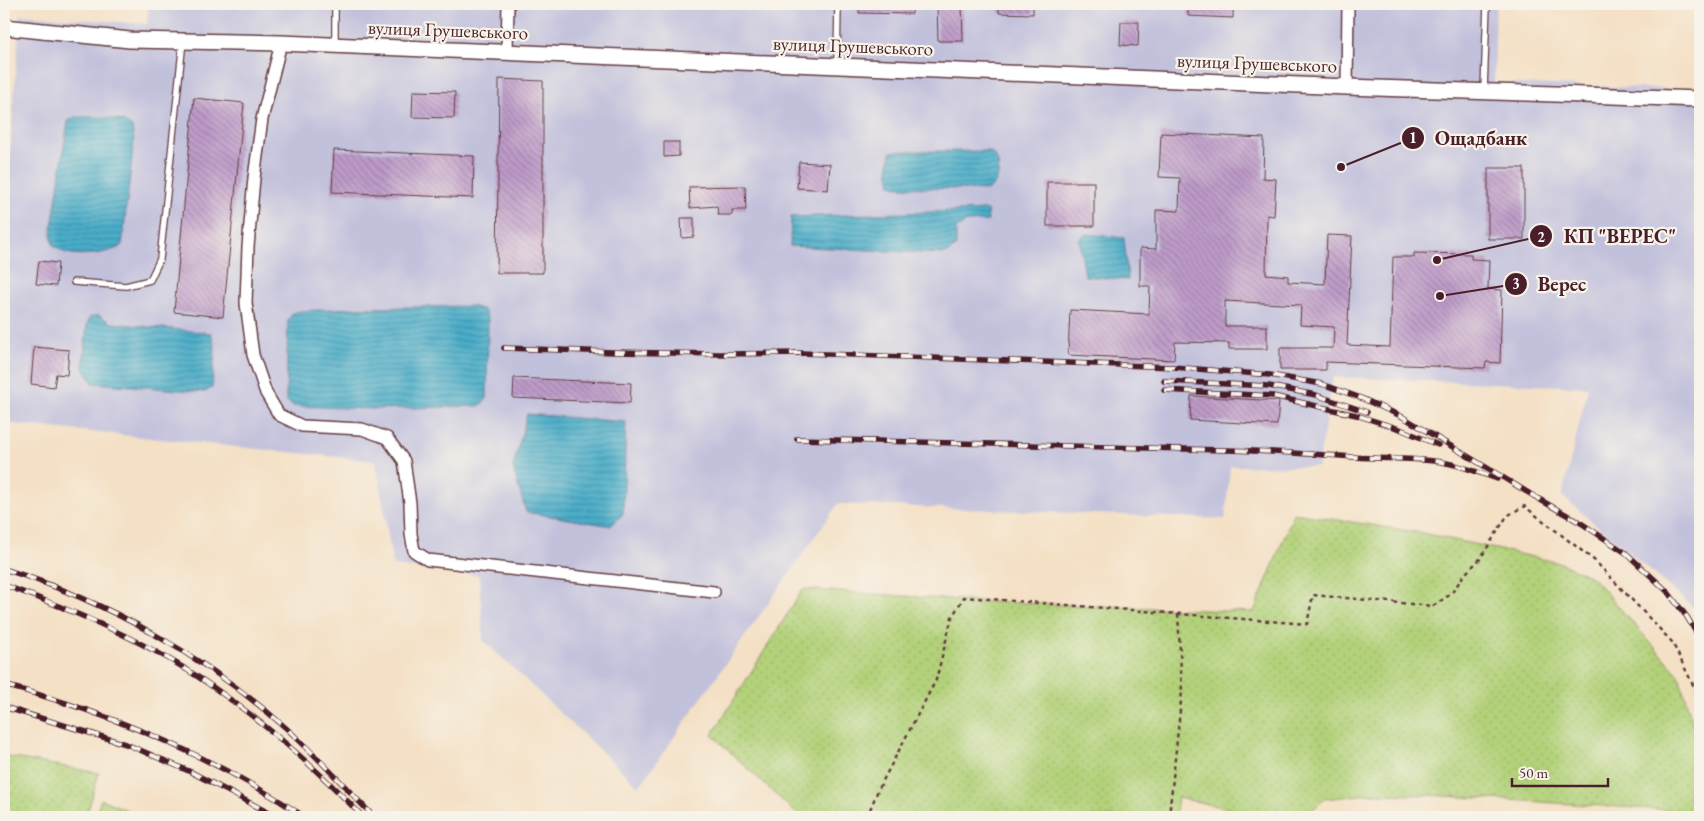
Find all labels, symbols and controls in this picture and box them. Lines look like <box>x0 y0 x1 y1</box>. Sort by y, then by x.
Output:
street label: вулиця Грушевського <box>368 15 528 45</box>
street label: вулиця Грушевського <box>773 31 933 61</box>
street label: вулиця Грушевського <box>1177 48 1337 78</box>
callout: Ощадбанк <box>1400 120 1537 155</box>
text: Ощадбанк <box>1435 125 1527 151</box>
text: 1 <box>1409 128 1417 147</box>
callout: КП "ВЕРЕС" <box>1528 219 1686 254</box>
text: КП "ВЕРЕС" <box>1564 223 1676 249</box>
text: 2 <box>1537 227 1545 246</box>
callout: Верес <box>1503 266 1597 301</box>
text: Верес <box>1538 271 1586 297</box>
text: 3 <box>1512 274 1520 293</box>
scale bar <box>1512 756 1608 788</box>
text: 50 m <box>1519 763 1548 782</box>

